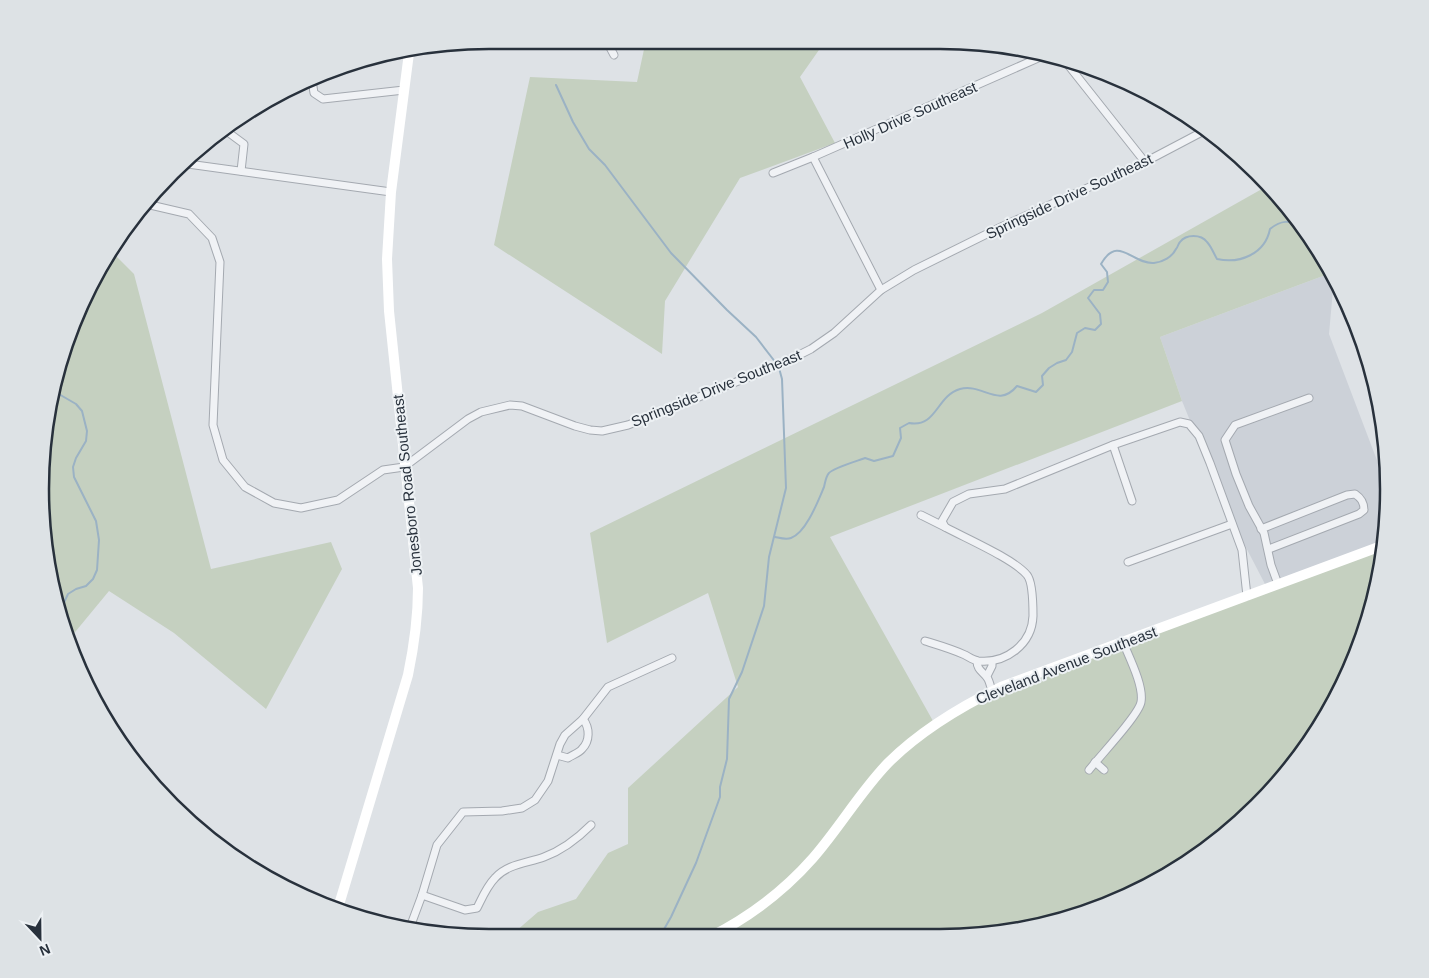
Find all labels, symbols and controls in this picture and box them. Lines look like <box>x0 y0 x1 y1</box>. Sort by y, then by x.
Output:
street label: Holly Drive Southeast <box>841 78 980 152</box>
street label: Springside Drive Southeast <box>983 150 1156 242</box>
street label: Springside Drive Southeast <box>629 346 804 430</box>
street label: Jonesboro Road Southeast <box>389 393 425 576</box>
street label: Cleveland Avenue Southeast <box>973 622 1160 707</box>
north arrow <box>15 913 65 963</box>
text: N <box>37 941 53 959</box>

